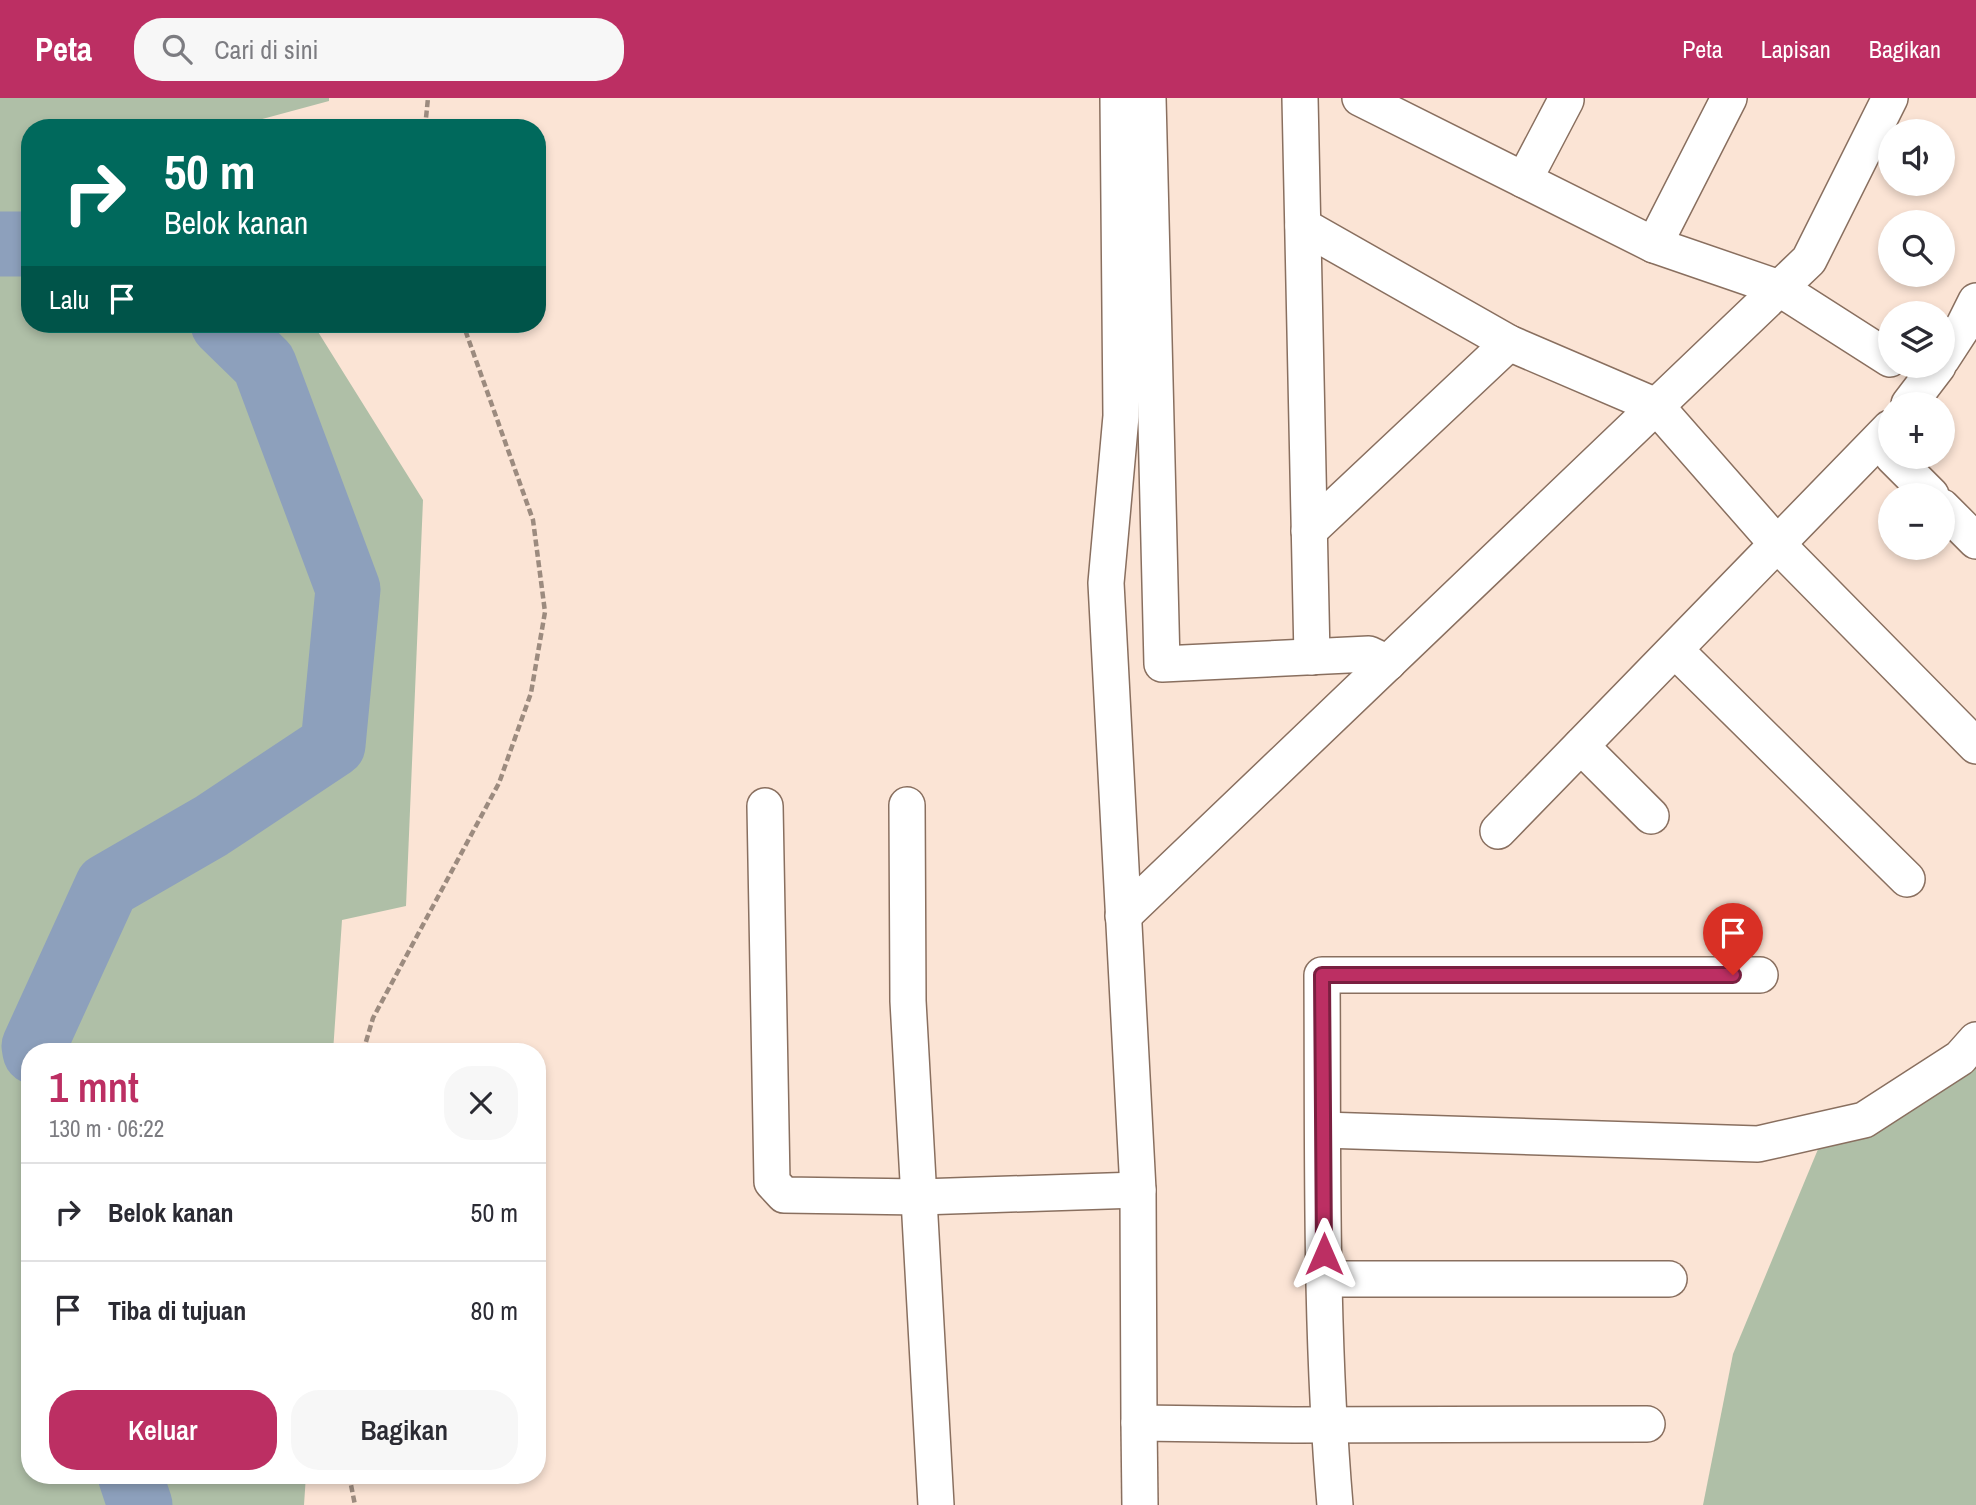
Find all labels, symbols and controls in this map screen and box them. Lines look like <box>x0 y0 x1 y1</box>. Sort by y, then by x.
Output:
search box <box>134 18 624 81</box>
text: Peta <box>35 27 92 71</box>
icon: search <box>158 30 196 68</box>
text: Cari di sini <box>214 32 318 67</box>
text: Peta <box>1682 33 1723 65</box>
text: Lapisan <box>1761 33 1831 65</box>
text: Bagikan <box>1869 33 1941 65</box>
map controls <box>1878 119 1955 560</box>
button: sound <box>1878 119 1955 196</box>
text: 50 m <box>164 138 256 204</box>
icon: right <box>49 147 140 238</box>
text: Belok kanan <box>164 201 308 244</box>
button: search <box>1878 210 1955 287</box>
icon: arrive <box>103 280 141 318</box>
text: Lalu <box>49 282 89 317</box>
button: layers <box>1878 301 1955 378</box>
button: + <box>1878 392 1955 469</box>
button: − <box>1878 483 1955 560</box>
pin <box>1703 903 1763 975</box>
icon: arrive <box>1714 914 1752 952</box>
text: 1 mnt <box>49 1059 139 1115</box>
button: close <box>444 1066 518 1140</box>
text: 130 m · 06:22 <box>49 1113 164 1144</box>
icon: right <box>49 1193 87 1231</box>
text: Belok kanan <box>108 1195 234 1230</box>
text: 50 m <box>471 1195 518 1230</box>
position arrow <box>1287 1217 1361 1291</box>
icon: arrive <box>49 1291 87 1329</box>
text: Tiba di tujuan <box>108 1293 246 1328</box>
text: 80 m <box>471 1293 518 1328</box>
button: Keluar <box>49 1390 277 1470</box>
button: Bagikan <box>291 1390 518 1470</box>

